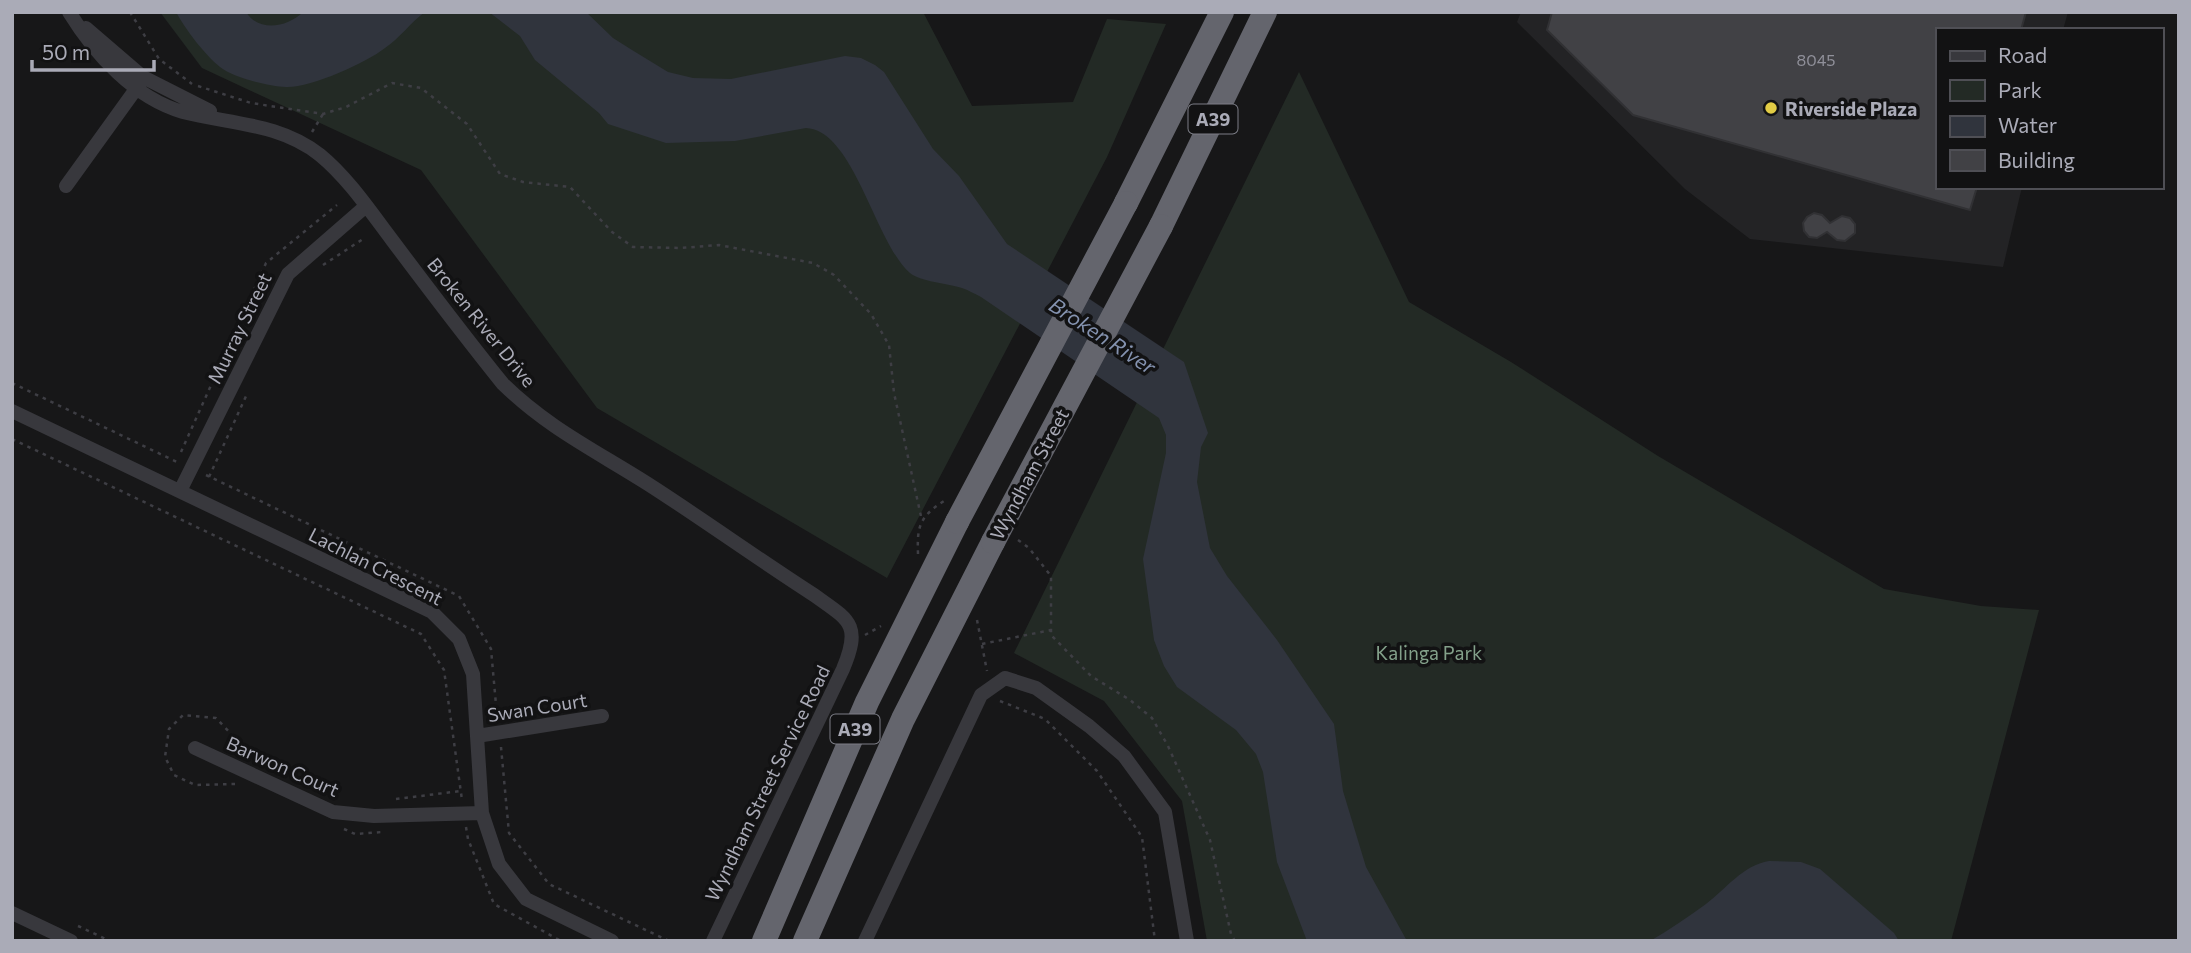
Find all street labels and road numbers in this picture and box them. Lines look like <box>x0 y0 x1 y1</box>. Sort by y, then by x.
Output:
road number: A39 <box>1188 104 1238 134</box>
street label: Broken River Drive <box>423 253 541 391</box>
street label: Murray Street <box>202 269 276 387</box>
street label: Wyndham Street <box>985 404 1073 544</box>
street label: Lachlan Crescent <box>305 522 447 610</box>
street label: Wyndham Street Service Road <box>700 661 834 905</box>
street label: Swan Court <box>486 688 589 726</box>
road number: A39 <box>830 714 880 744</box>
street label: Barwon Court <box>223 731 343 801</box>

